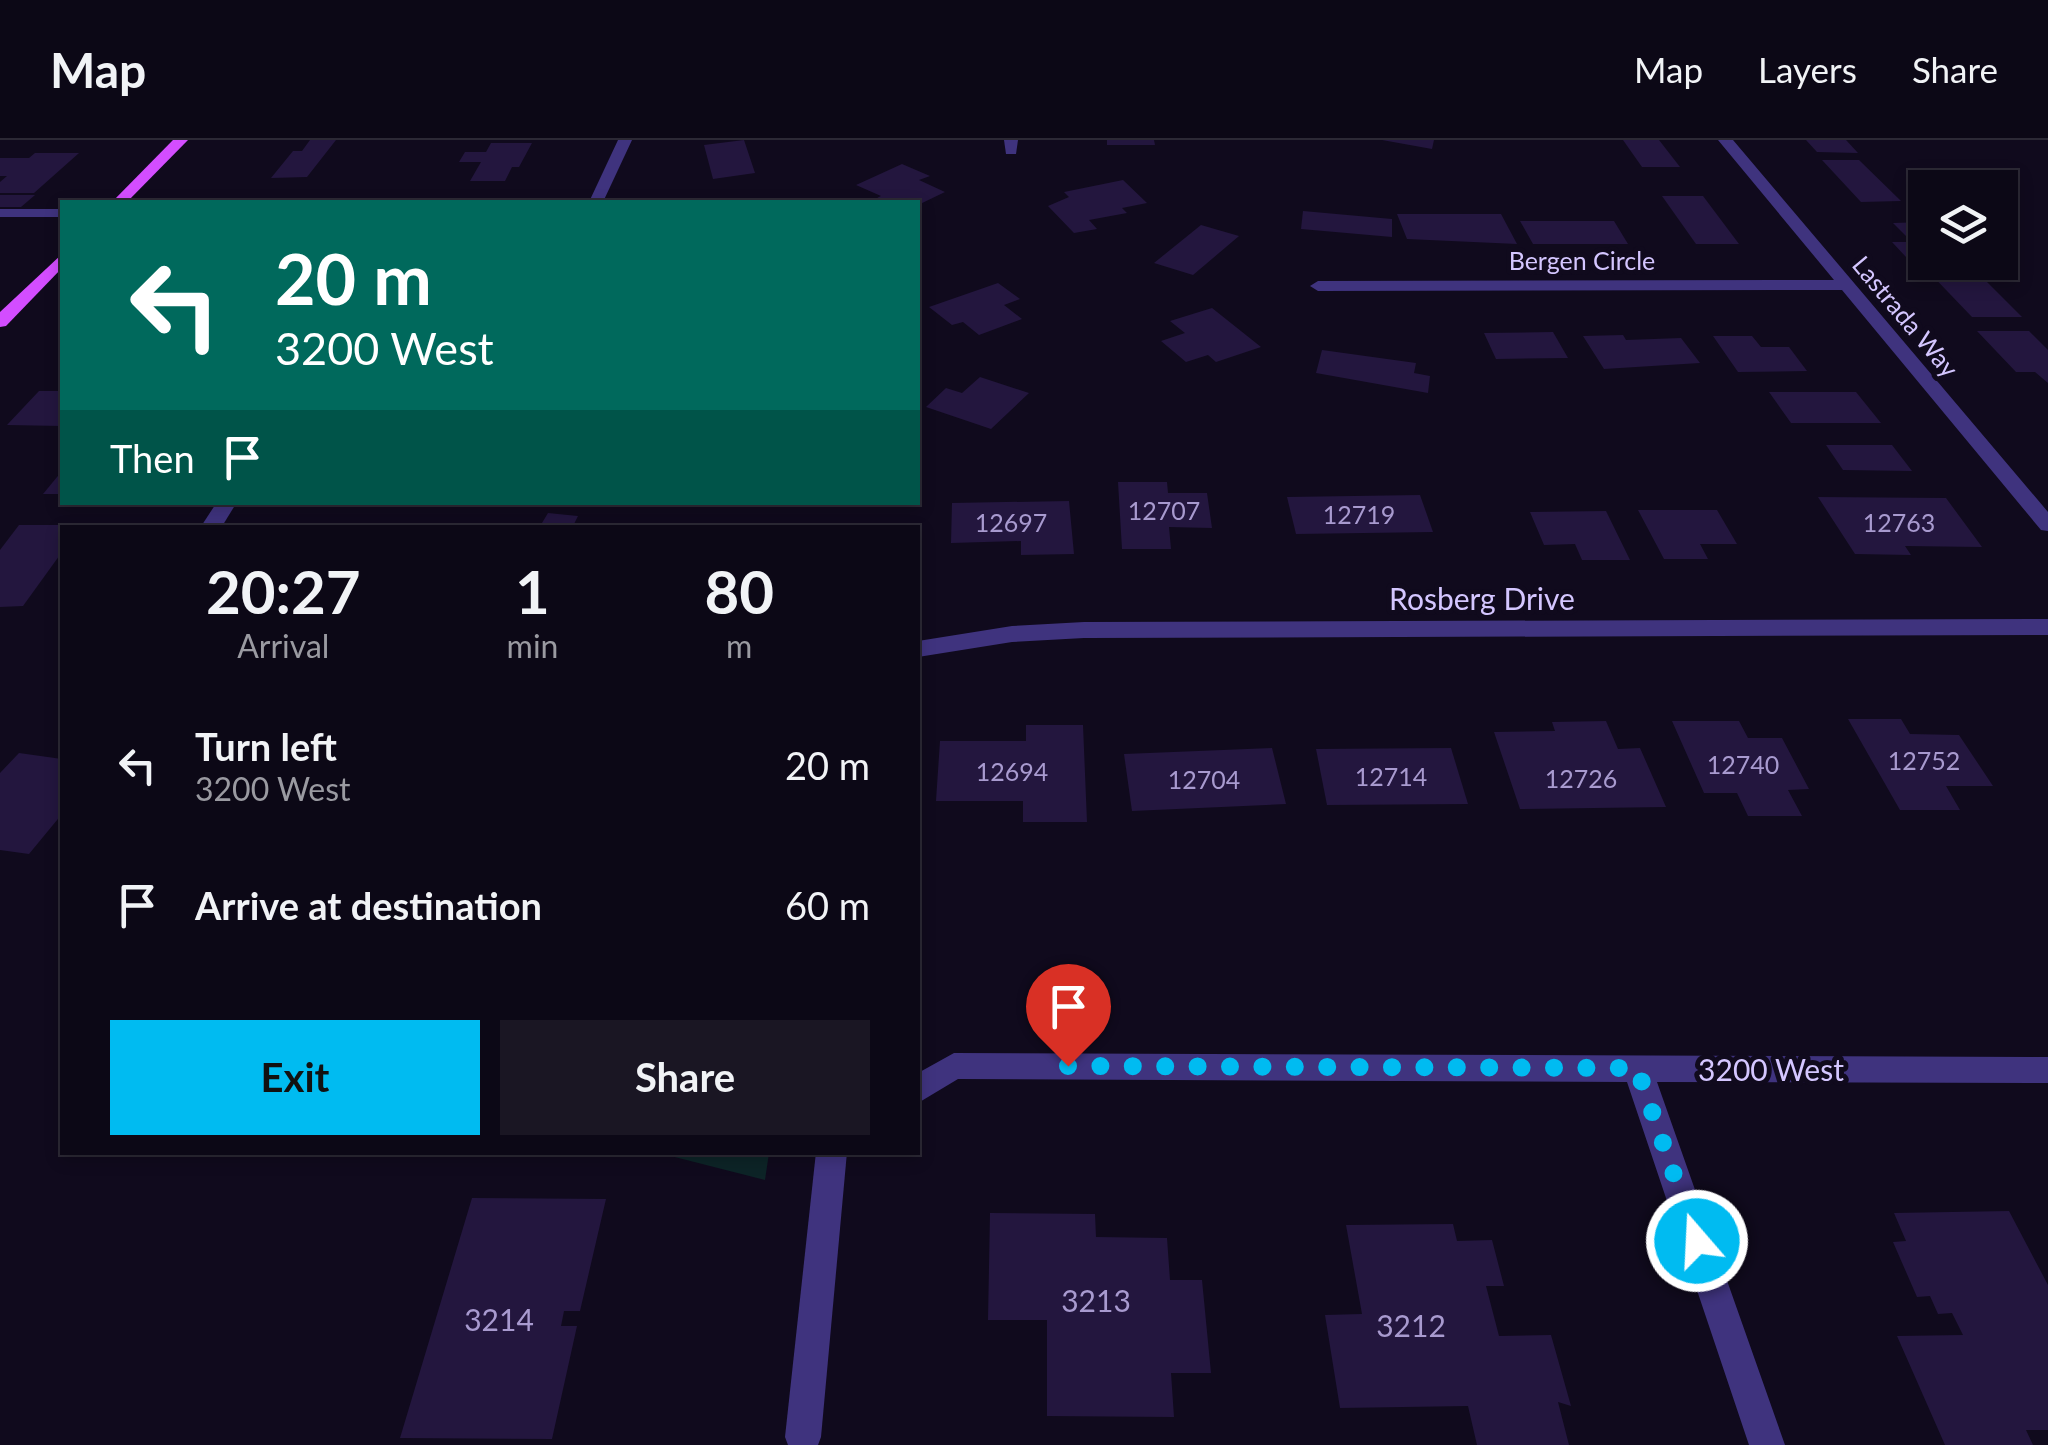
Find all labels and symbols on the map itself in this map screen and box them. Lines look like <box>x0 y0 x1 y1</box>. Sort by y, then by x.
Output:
street label: Bergen Circle <box>1509 245 1655 275</box>
street label: Lastrada Way <box>1847 250 1965 383</box>
house number: 12707 <box>1128 495 1200 525</box>
house number: 12719 <box>1323 499 1395 529</box>
house number: 12697 <box>975 507 1047 537</box>
house number: 12763 <box>1863 507 1935 537</box>
street label: Rosberg Drive <box>1389 580 1575 616</box>
house number: 12752 <box>1888 745 1960 775</box>
house number: 12740 <box>1707 749 1779 779</box>
house number: 12694 <box>976 756 1048 786</box>
house number: 12714 <box>1355 761 1427 791</box>
house number: 12726 <box>1545 763 1617 793</box>
house number: 12704 <box>1168 764 1240 794</box>
pin <box>1026 964 1111 1067</box>
street label: 3200 West <box>1698 1051 1844 1087</box>
position arrow <box>1645 1189 1749 1293</box>
house number: 3213 <box>1061 1282 1131 1318</box>
house number: 3214 <box>464 1301 534 1337</box>
house number: 3212 <box>1376 1307 1446 1343</box>

